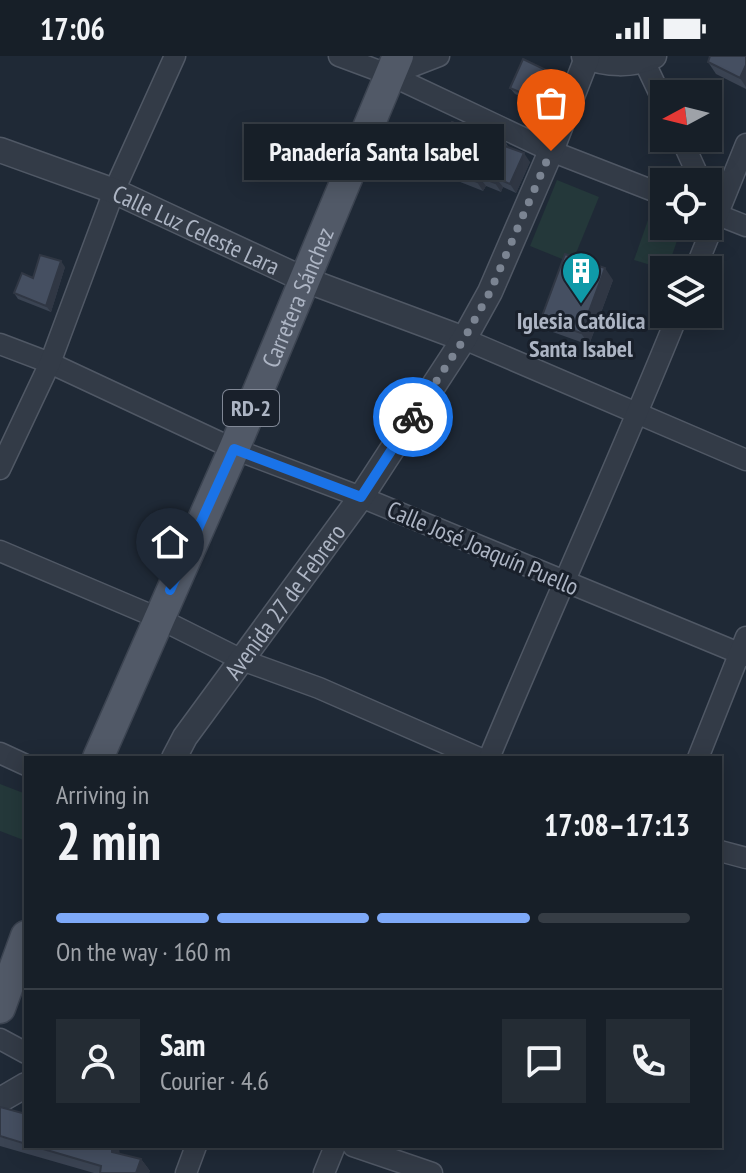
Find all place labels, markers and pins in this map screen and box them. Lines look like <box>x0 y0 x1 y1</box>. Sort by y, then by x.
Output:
pin <box>517 69 585 151</box>
callout: Panadería Santa Isabel <box>243 123 503 179</box>
building icon: Iglesia Católica Santa Isabel <box>560 250 602 305</box>
place label: Iglesia Católica Santa Isabel <box>517 305 645 364</box>
pin <box>136 508 204 590</box>

